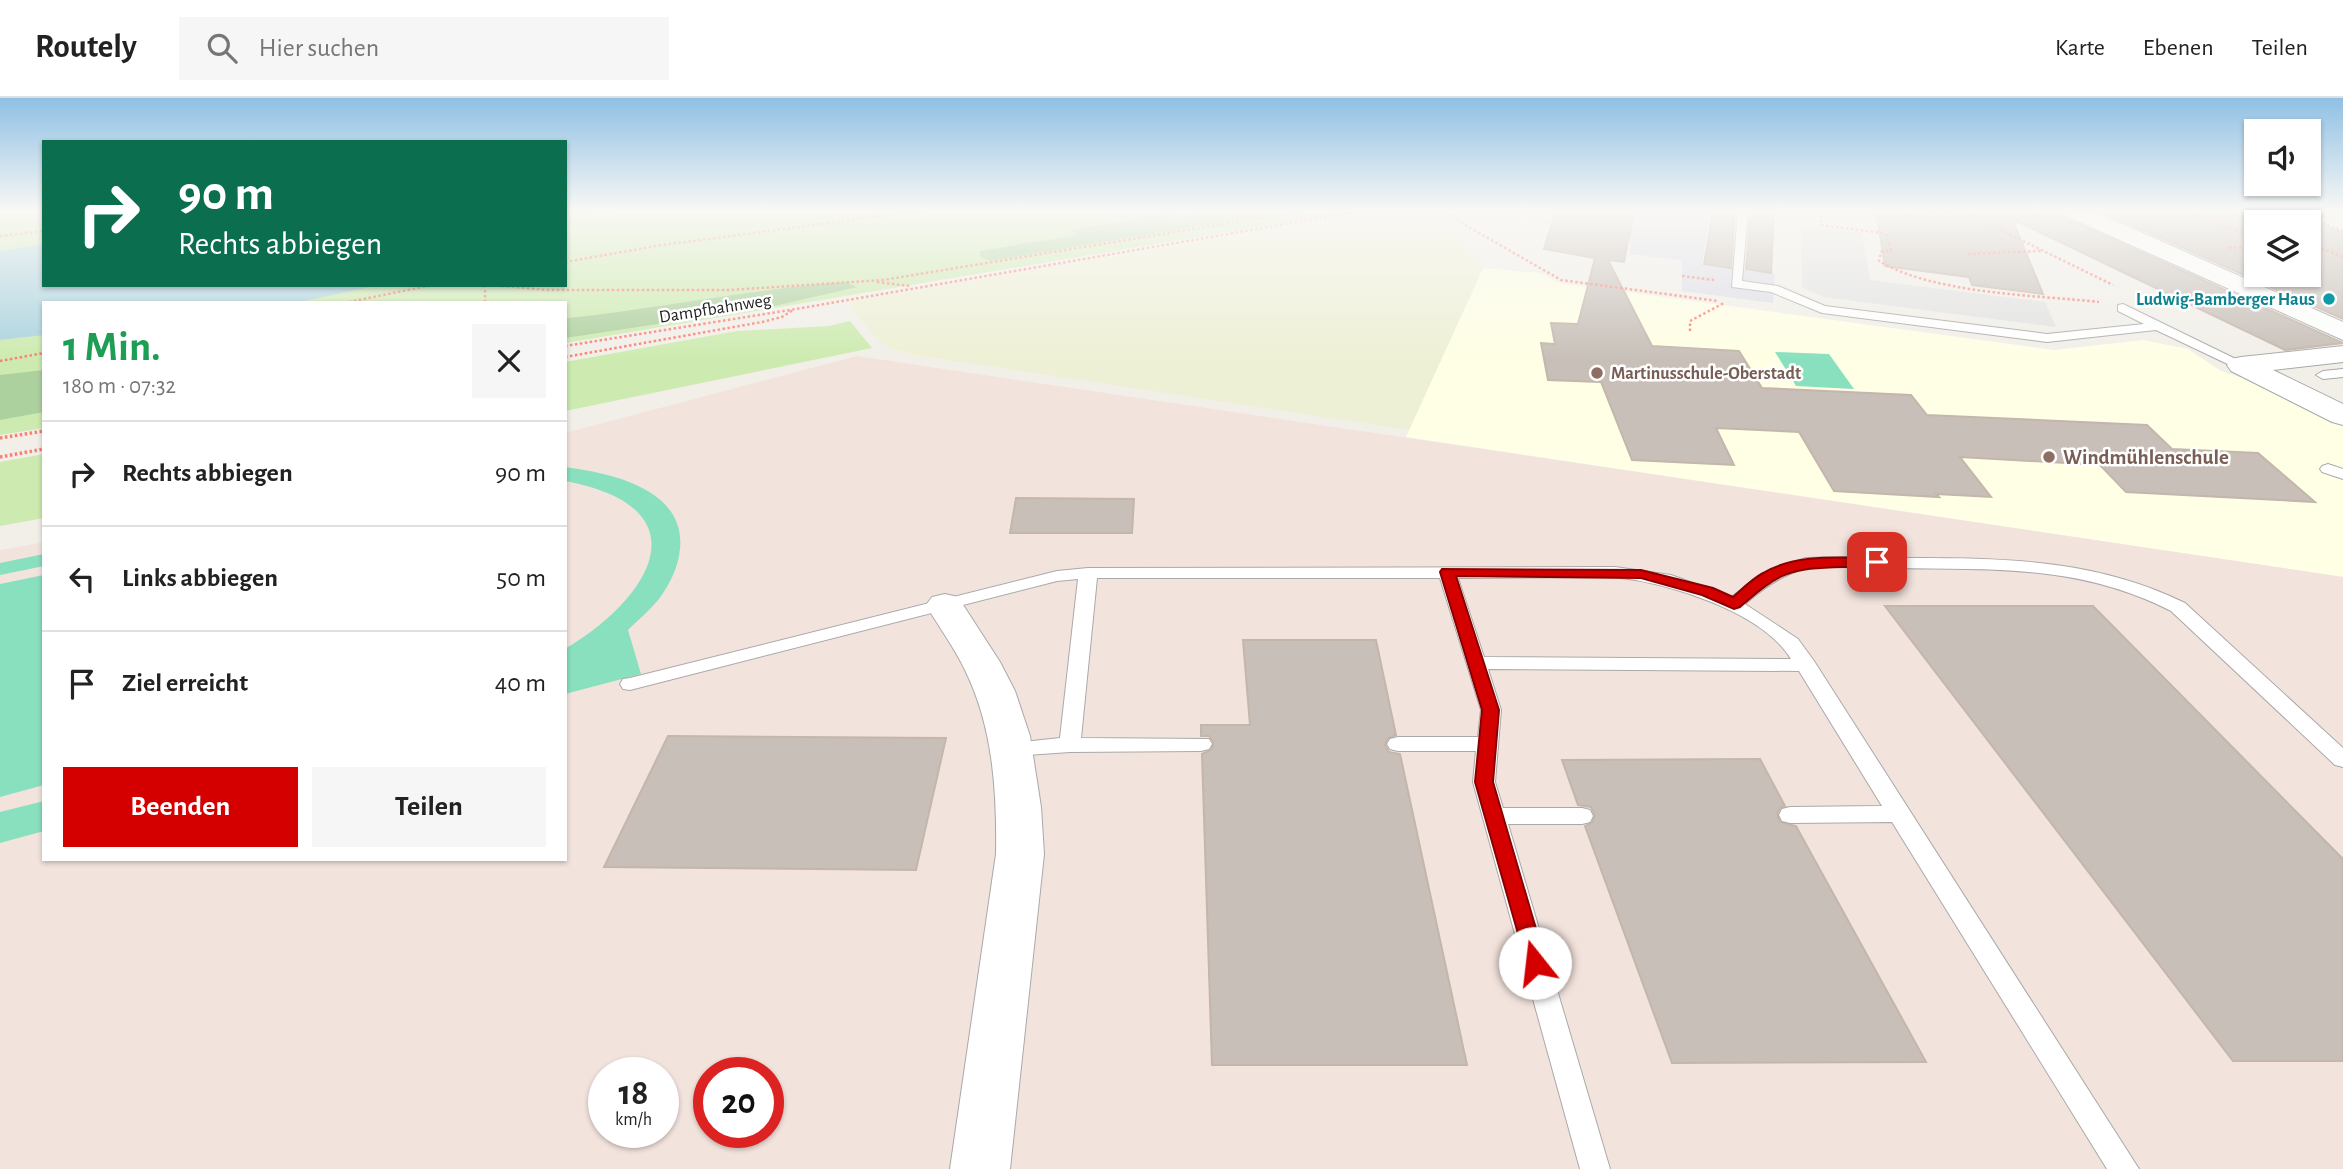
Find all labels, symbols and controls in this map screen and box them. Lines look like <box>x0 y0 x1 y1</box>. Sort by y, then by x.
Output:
search box <box>179 17 669 80</box>
icon: search <box>203 29 241 67</box>
text: Routely <box>35 31 137 64</box>
text: Hier suchen <box>259 35 379 61</box>
text: Karte <box>2055 36 2105 60</box>
text: Ebenen <box>2143 36 2214 60</box>
text: Teilen <box>2252 36 2308 60</box>
map controls <box>2244 119 2321 287</box>
button: sound <box>2244 119 2321 196</box>
icon: right <box>63 168 154 259</box>
text: 90 m <box>178 170 274 219</box>
button: layers <box>2244 210 2321 287</box>
text: Rechts abbiegen <box>178 228 382 260</box>
street label: Dampfbahnweg <box>658 291 773 327</box>
place label: Ludwig-Bamberger Haus <box>2136 291 2315 309</box>
marker: Ludwig-Bamberger Haus <box>2321 291 2337 307</box>
button: close <box>472 324 546 398</box>
text: 1 Min. <box>63 326 161 368</box>
marker: Martinusschule-Oberstadt <box>1589 365 1605 381</box>
place label: Martinusschule-Oberstadt <box>1611 365 1801 383</box>
text: 180 m · 07:32 <box>63 375 176 398</box>
place label: Windmühlenschule <box>2063 447 2229 468</box>
marker: Windmühlenschule <box>2041 449 2057 465</box>
icon: right <box>63 455 101 493</box>
text: Rechts abbiegen <box>122 460 293 486</box>
text: 90 m <box>495 460 546 486</box>
pin <box>1847 532 1907 592</box>
icon: arrive <box>1858 543 1896 581</box>
icon: left <box>63 560 101 598</box>
text: Links abbiegen <box>122 565 278 591</box>
text: 50 m <box>496 565 546 591</box>
icon: arrive <box>63 665 101 703</box>
text: Ziel erreicht <box>122 670 248 696</box>
text: 40 m <box>495 670 546 696</box>
button: Beenden <box>63 767 298 847</box>
button: Teilen <box>312 767 546 847</box>
position arrow <box>1498 926 1572 1000</box>
speed limit sign: 20 <box>693 1057 784 1148</box>
text: 18 <box>619 1076 648 1111</box>
text: km/h <box>615 1111 652 1129</box>

